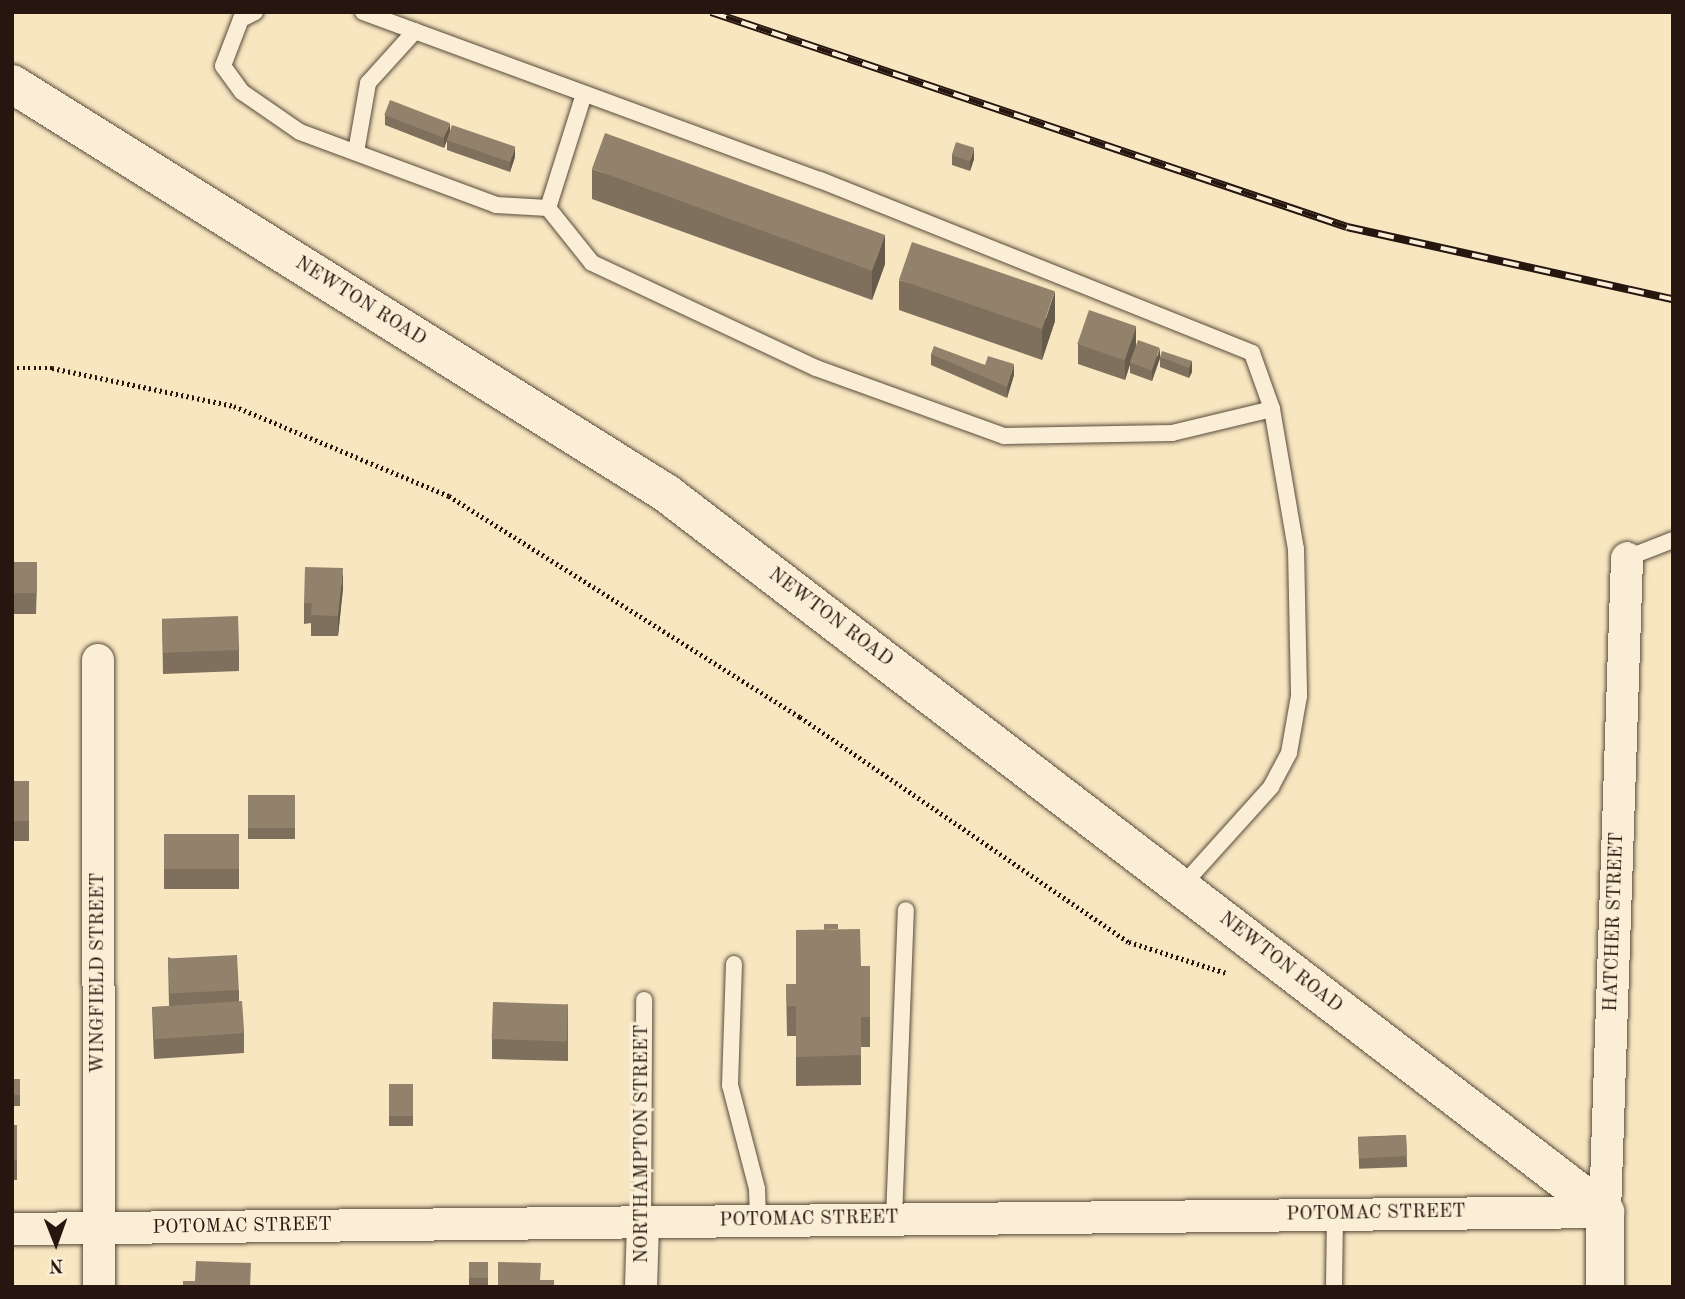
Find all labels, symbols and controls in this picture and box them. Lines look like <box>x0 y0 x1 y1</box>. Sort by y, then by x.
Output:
street label: NEWTON ROAD <box>290 253 430 351</box>
street label: NEWTON ROAD <box>763 564 897 672</box>
street label: HATCHER STREET <box>1600 832 1630 1012</box>
street label: WINGFIELD STREET <box>88 872 110 1074</box>
street label: NEWTON ROAD <box>1214 908 1346 1018</box>
street label: NORTHAMPTON STREET <box>632 1025 654 1263</box>
street label: POTOMAC STREET <box>1286 1201 1466 1227</box>
street label: POTOMAC STREET <box>719 1207 899 1233</box>
north arrow <box>21 1208 91 1278</box>
street label: POTOMAC STREET <box>152 1214 332 1240</box>
text: N <box>49 1255 64 1274</box>

